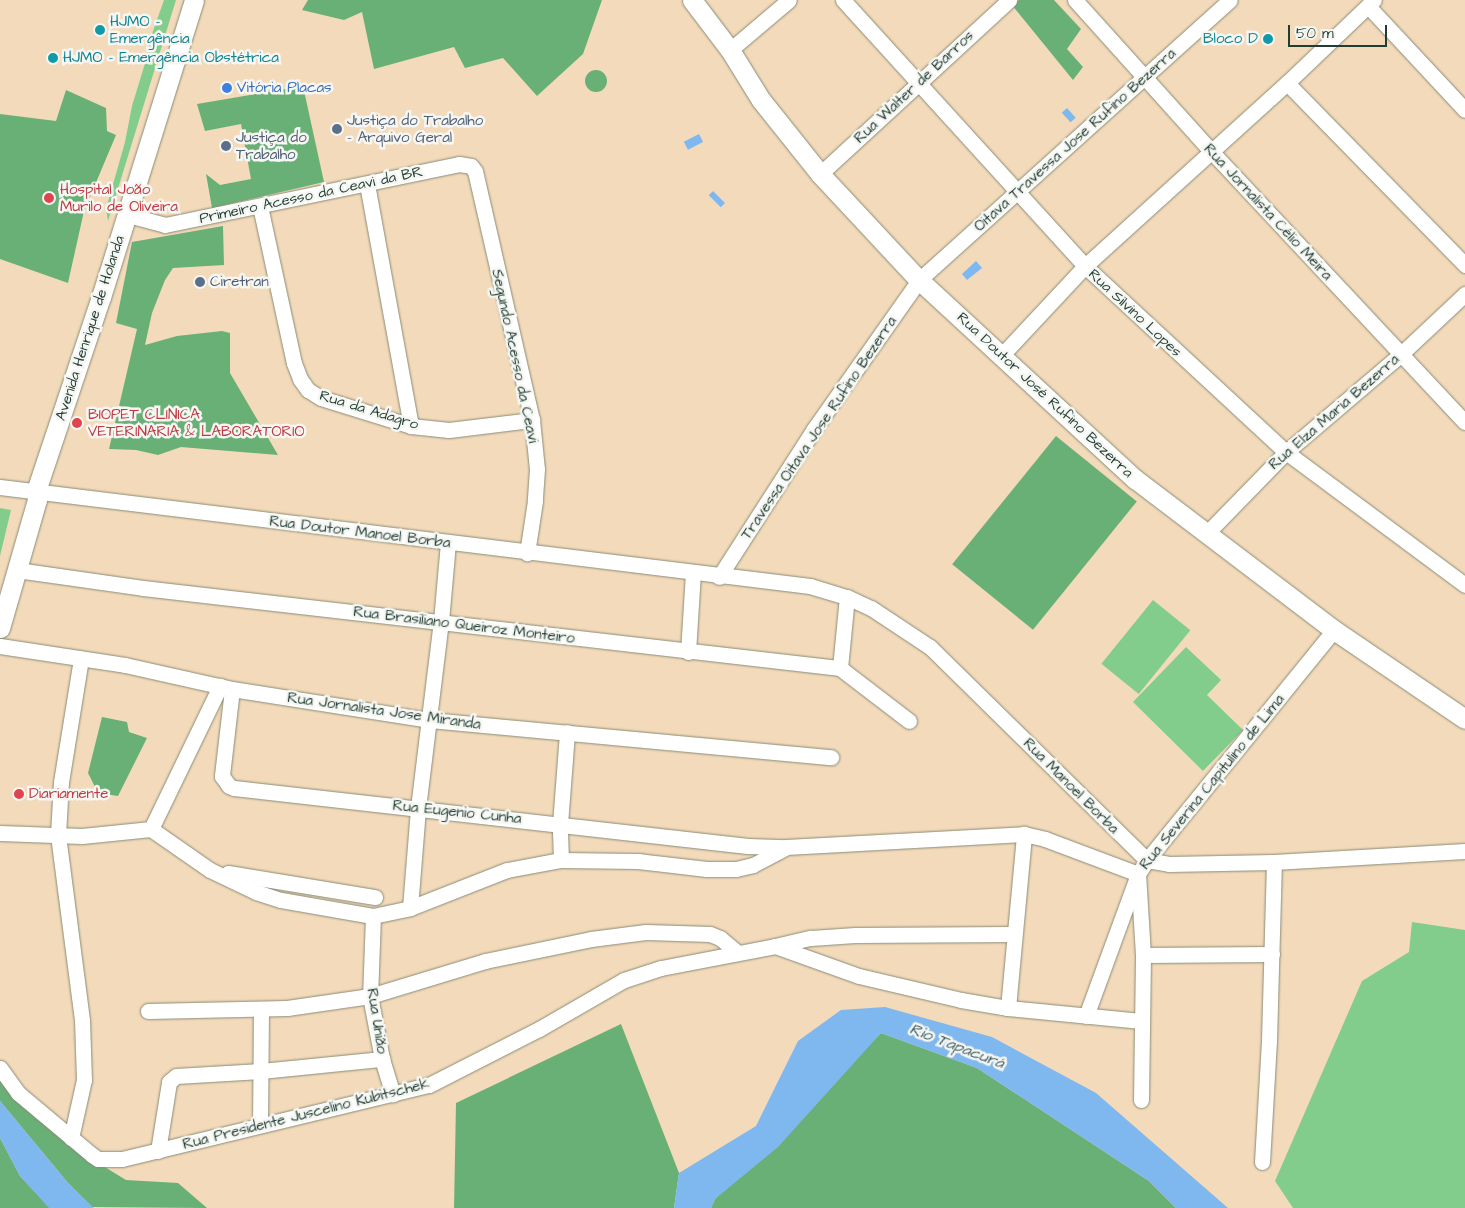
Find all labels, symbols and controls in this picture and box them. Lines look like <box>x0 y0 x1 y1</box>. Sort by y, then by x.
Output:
place label: HJMO - Emergência <box>110 12 190 47</box>
scale bar <box>1290 15 1389 47</box>
text: 50 m <box>1296 23 1334 44</box>
marker: HJMO - Emergência <box>94 24 106 36</box>
street label: Rua Walter de Barros <box>850 27 978 147</box>
place label: Bloco D <box>1203 30 1258 48</box>
marker: Bloco D <box>1262 33 1274 45</box>
street label: Oitava Travessa Jose Rufino Bezerra <box>970 45 1180 235</box>
place label: HJMO - Emergência Obstétrica <box>63 49 279 67</box>
marker: HJMO - Emergência Obstétrica <box>47 52 59 64</box>
place label: Vitória Placas <box>237 79 332 97</box>
marker: Vitória Placas <box>221 82 233 94</box>
place label: Justiça do Trabalho - Arquivo Geral <box>347 111 483 146</box>
marker: Justiça do Trabalho - Arquivo Geral <box>331 123 343 135</box>
place label: Justiça do Trabalho <box>236 128 307 163</box>
marker: Justiça do Trabalho <box>220 140 232 152</box>
street label: Rua Jornalista Célio Meira <box>1200 140 1336 284</box>
street label: Primeiro Acesso da Ceavi da BR <box>198 162 424 228</box>
place label: Hospital João Murilo de Oliveira <box>60 180 178 215</box>
marker: Hospital João Murilo de Oliveira <box>42 191 56 205</box>
street label: Avenida Henrique de Holanda <box>52 233 128 423</box>
street label: Rua Silvino Lopes <box>1085 265 1185 361</box>
street label: Segundo Acesso da Ceavi <box>488 267 542 445</box>
place label: Ciretran <box>210 273 269 291</box>
marker: Ciretran <box>194 276 206 288</box>
street label: Rua Doutor José Rufino Bezerra <box>953 308 1137 482</box>
street label: Travessa Oitava Jose Rufino Bezerra <box>737 313 901 543</box>
street label: Rua Elza Maria Bezerra <box>1265 350 1403 474</box>
street label: Rua da Adagro <box>317 386 421 434</box>
place label: BIOPET CLINICA VETERINARIA & LABORATORIO <box>88 405 305 440</box>
marker: BIOPET CLINICA VETERINARIA & LABORATORIO <box>70 416 84 430</box>
street label: Rua Doutor Manoel Borba <box>268 512 452 552</box>
street label: Rua Brasiliano Queiroz Monteiro <box>352 602 576 648</box>
street label: Rua Jornalista Jose Miranda <box>286 689 482 733</box>
street label: Rua Severina Capitulino de Lima <box>1136 691 1288 873</box>
street label: Rua Manoel Borba <box>1019 734 1123 838</box>
place label: Diariamente <box>29 785 108 803</box>
marker: Diariamente <box>13 788 25 800</box>
street label: Rua Eugenio Cunha <box>392 796 522 828</box>
street label: Rua União <box>363 987 391 1055</box>
water label: Rio Tapacurá <box>907 1019 1007 1073</box>
street label: Rua Presidente Juscelino Kubitschek <box>181 1075 431 1153</box>

